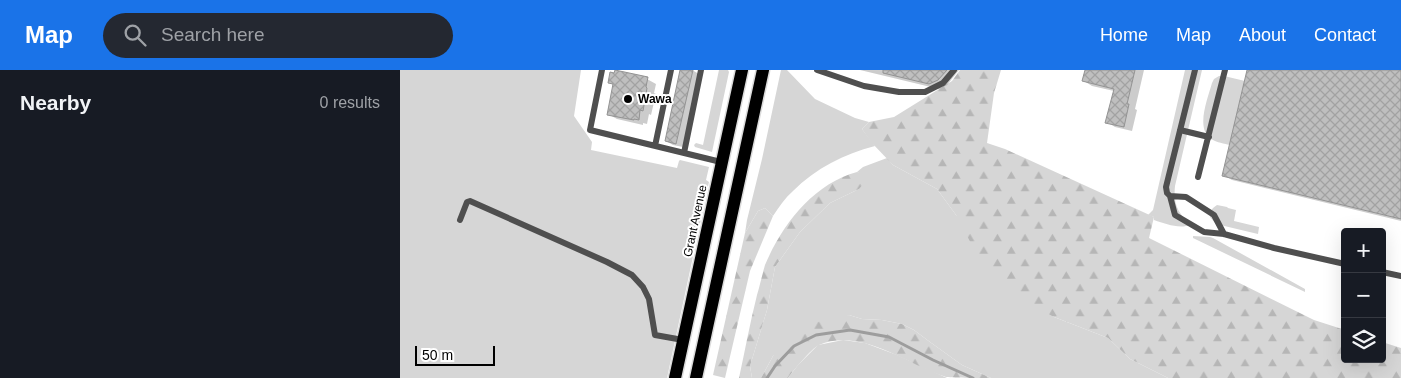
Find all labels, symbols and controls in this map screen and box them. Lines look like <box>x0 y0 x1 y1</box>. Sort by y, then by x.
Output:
search box <box>103 13 453 58</box>
text: Map <box>25 21 73 48</box>
icon: search <box>121 21 149 49</box>
text: Search here <box>161 24 265 45</box>
text: Home <box>1100 25 1148 45</box>
text: Map <box>1176 25 1211 45</box>
text: About <box>1239 25 1286 45</box>
text: Contact <box>1314 25 1376 45</box>
text: Nearby <box>20 91 91 114</box>
place label: Wawa <box>638 92 672 106</box>
marker: Wawa <box>622 93 634 105</box>
text: 0 results <box>320 94 380 111</box>
street label: Grant Avenue <box>681 183 710 258</box>
map controls <box>1341 228 1386 363</box>
button: + <box>1341 228 1386 273</box>
button: − <box>1341 273 1386 318</box>
button: layers <box>1341 318 1386 363</box>
scale bar <box>415 343 495 366</box>
text: 50 m <box>422 347 453 363</box>

